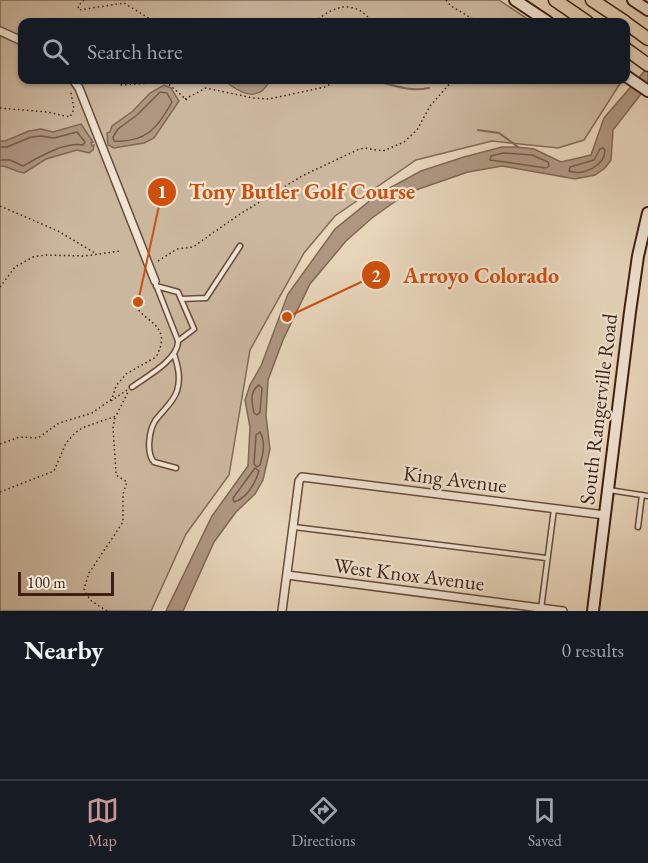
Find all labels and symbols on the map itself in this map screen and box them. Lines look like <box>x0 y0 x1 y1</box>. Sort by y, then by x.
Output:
callout: Tony Butler Golf Course <box>147 172 427 212</box>
text: Tony Butler Golf Course <box>189 177 415 206</box>
text: 1 <box>157 180 167 203</box>
callout: Arroyo Colorado <box>361 255 571 295</box>
text: Arroyo Colorado <box>402 261 559 290</box>
text: 2 <box>371 264 381 287</box>
street label: South Rangerville Road <box>573 312 623 506</box>
street label: King Avenue <box>402 459 508 499</box>
street label: West Knox Avenue <box>332 551 486 597</box>
scale bar <box>18 569 114 596</box>

